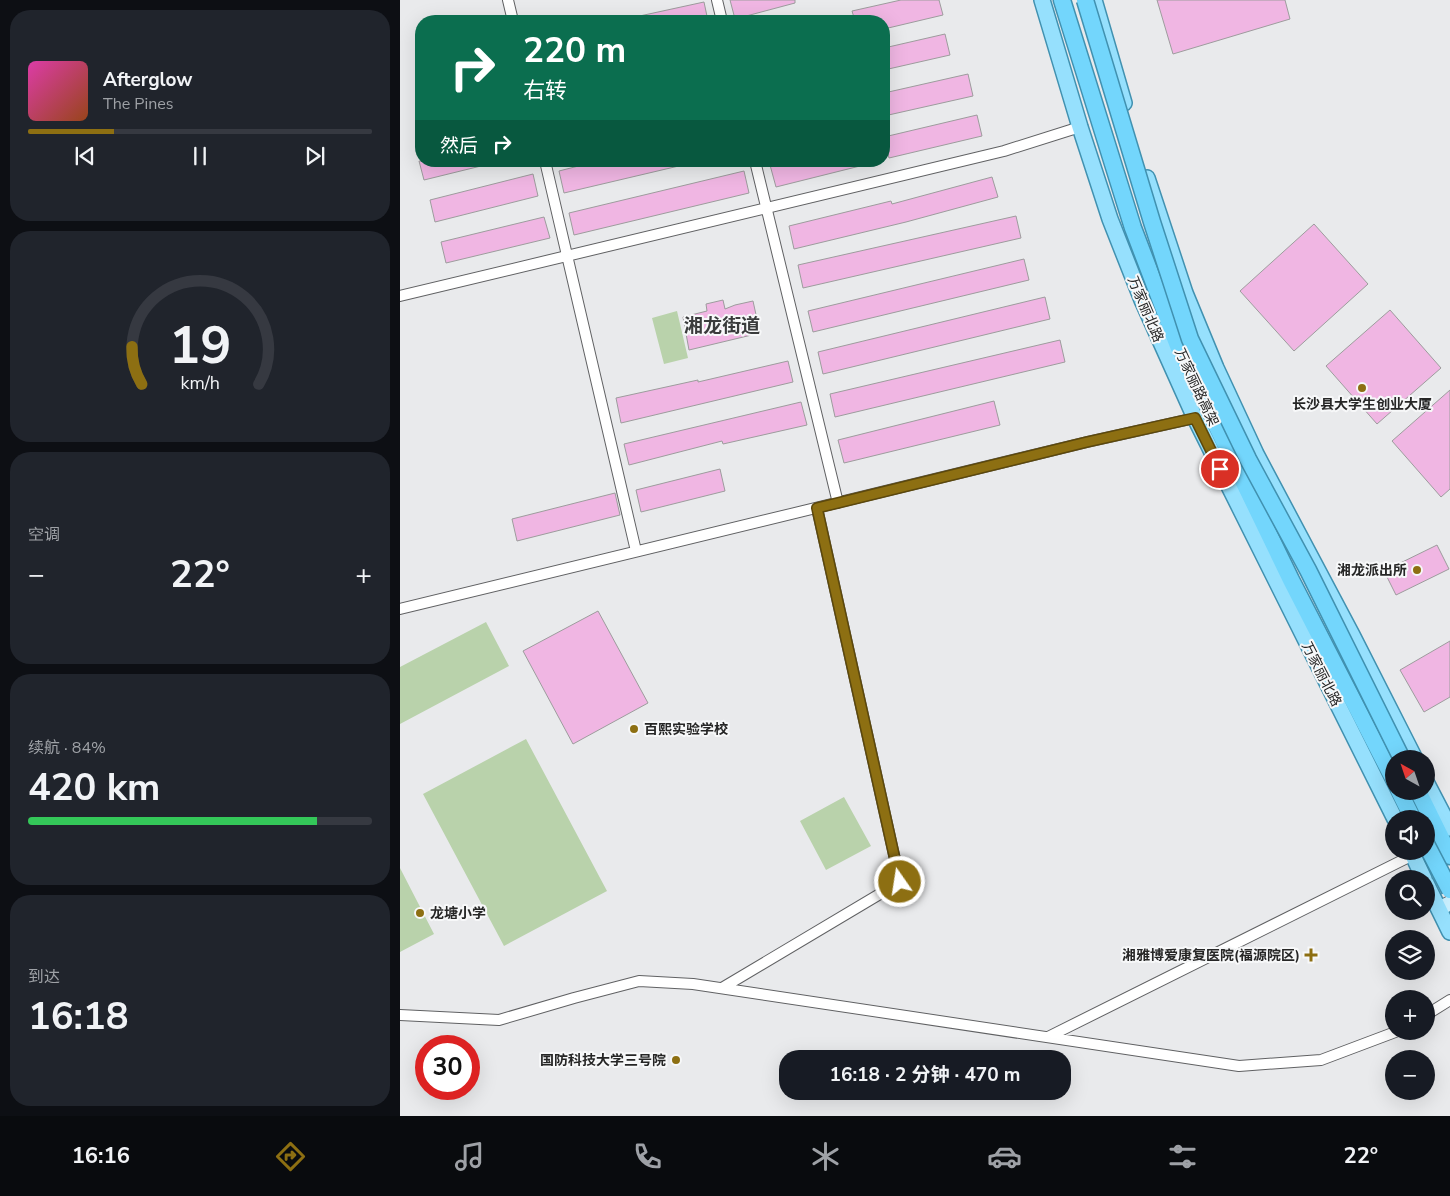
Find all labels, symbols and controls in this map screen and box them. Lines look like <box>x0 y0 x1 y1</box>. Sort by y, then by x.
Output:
text: 220 m <box>523 27 626 74</box>
icon: right <box>440 35 505 100</box>
text: Afterglow <box>103 67 193 93</box>
text: 右转 <box>523 76 567 106</box>
text: The Pines <box>103 93 173 115</box>
icon: right <box>488 130 516 158</box>
text: 然后 <box>440 133 478 159</box>
icon: previous <box>71 142 99 170</box>
icon: pause <box>186 142 214 170</box>
icon: next <box>301 142 329 170</box>
street label: 万家丽北路 <box>1123 273 1168 345</box>
text: 19 <box>169 310 231 381</box>
district label: 湘龙街道 <box>684 313 760 339</box>
street label: 万家丽路高架 <box>1170 345 1223 429</box>
text: km/h <box>180 371 220 395</box>
marker: 长沙县大学生创业大厦 <box>1356 382 1368 394</box>
place label: 长沙县大学生创业大厦 <box>1292 395 1432 414</box>
pin <box>1199 448 1241 490</box>
icon: arrive <box>1206 455 1234 483</box>
text: 空调 <box>28 524 60 546</box>
text: 22° <box>170 549 230 600</box>
text: − <box>28 556 45 594</box>
text: + <box>355 556 372 594</box>
place label: 湘龙派出所 <box>1337 561 1407 580</box>
marker: 湘龙派出所 <box>1411 564 1423 576</box>
street label: 万家丽北路 <box>1297 639 1346 710</box>
place label: 百熙实验学校 <box>644 720 728 739</box>
marker: 百熙实验学校 <box>628 723 640 735</box>
text: 续航 · 84% <box>28 737 106 759</box>
north arrow <box>1385 750 1435 800</box>
map controls <box>1385 750 1435 1100</box>
text: 420 km <box>28 762 160 813</box>
button: sound <box>1385 810 1435 860</box>
position arrow <box>873 855 925 907</box>
button: search <box>1385 870 1435 920</box>
place label: 龙塘小学 <box>430 904 486 923</box>
marker: 龙塘小学 <box>414 907 426 919</box>
button: layers <box>1385 930 1435 980</box>
place label: 湘雅博爱康复医院(福源院区) <box>1122 946 1300 965</box>
marker: 湘雅博爱康复医院(福源院区) <box>1304 948 1318 962</box>
text: 到达 <box>28 966 60 988</box>
button: + <box>1385 990 1435 1040</box>
text: 16:18 <box>28 991 129 1042</box>
speed limit sign: 30 <box>415 1035 480 1100</box>
button: − <box>1385 1050 1435 1100</box>
place label: 国防科技大学三号院 <box>540 1051 666 1070</box>
marker: 国防科技大学三号院 <box>670 1054 682 1066</box>
text: 16:18 · 2 分钟 · 470 m <box>830 1062 1020 1088</box>
icon: directions <box>273 1139 308 1174</box>
icon: music <box>452 1139 487 1174</box>
icon: phone <box>630 1139 665 1174</box>
icon: climate <box>808 1139 843 1174</box>
icon: car <box>987 1139 1022 1174</box>
icon: filters <box>1165 1139 1200 1174</box>
text: 16:16 <box>72 1141 130 1171</box>
text: 22° <box>1343 1141 1378 1171</box>

